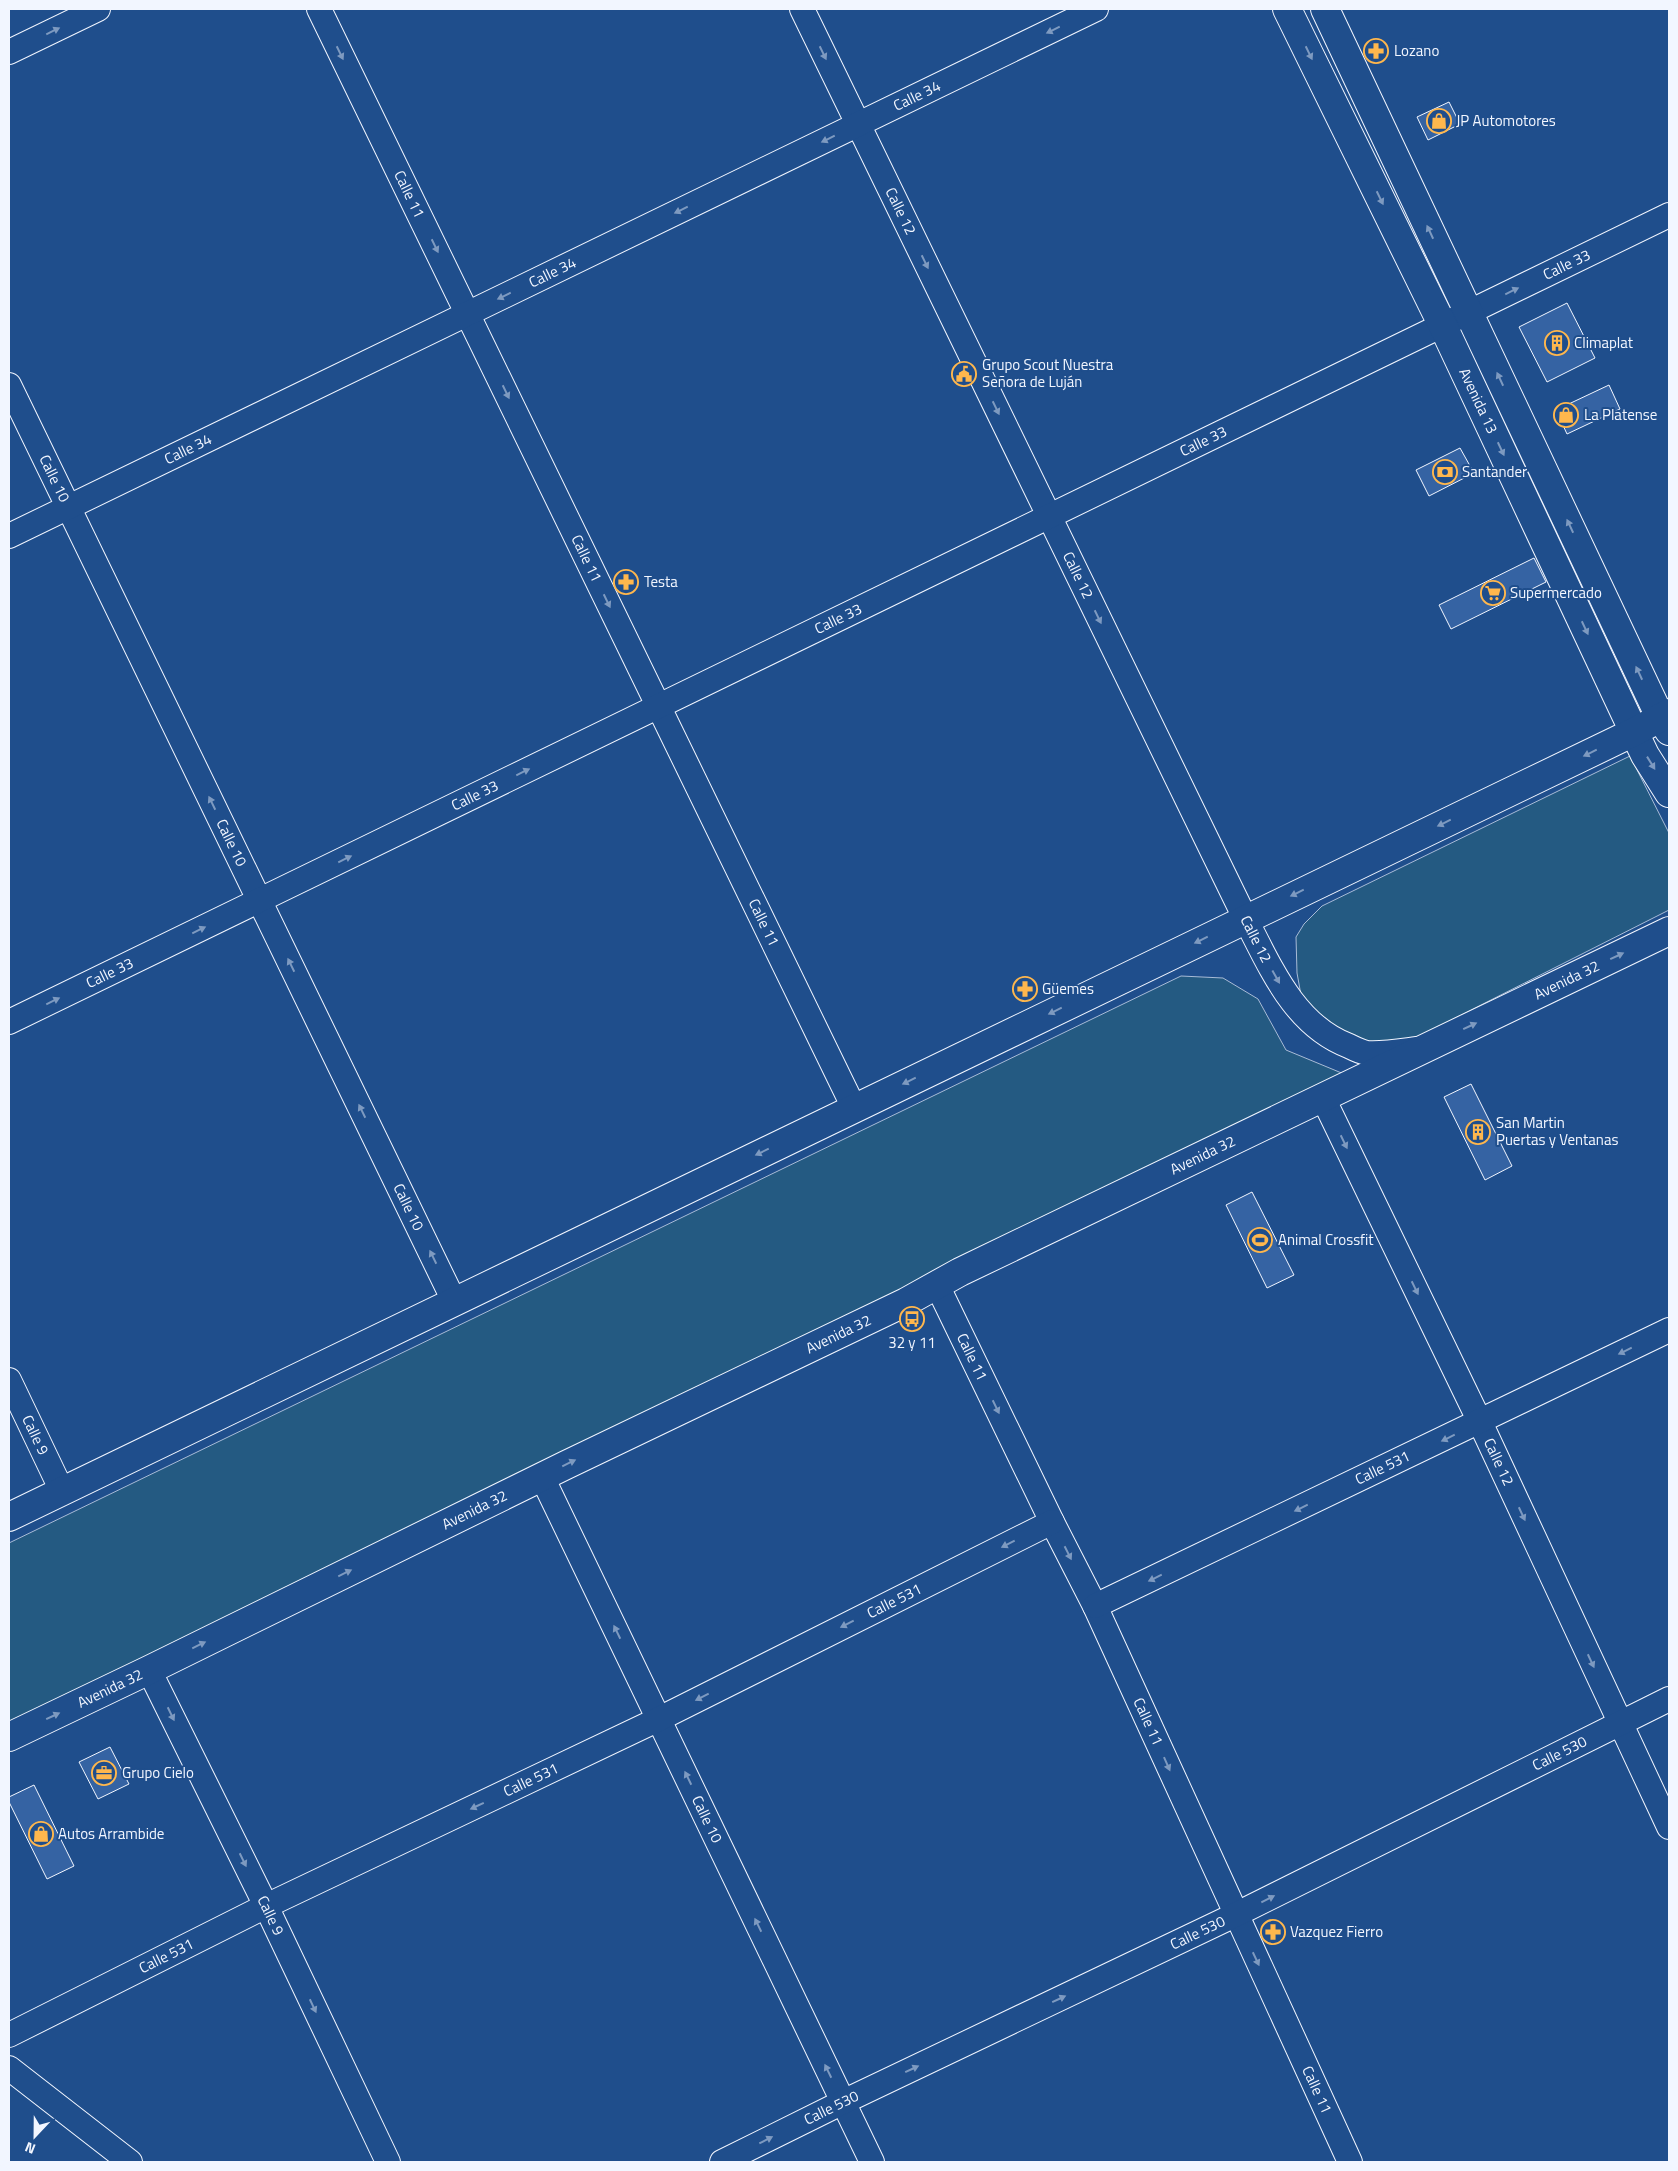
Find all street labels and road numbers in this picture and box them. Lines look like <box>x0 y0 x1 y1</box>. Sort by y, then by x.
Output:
street label: Calle 34 <box>889 74 944 117</box>
street label: Calle 11 <box>388 166 431 222</box>
street label: Calle 12 <box>880 183 922 239</box>
street label: Calle 33 <box>1539 243 1594 286</box>
street label: Calle 34 <box>525 251 580 293</box>
street label: Avenida 13 <box>1453 364 1504 437</box>
street label: Calle 33 <box>1175 420 1231 462</box>
street label: Calle 34 <box>160 427 216 470</box>
street label: Calle 10 <box>34 451 76 506</box>
street label: Calle 11 <box>566 530 608 586</box>
street label: Calle 12 <box>1057 547 1100 603</box>
street label: Calle 33 <box>810 597 866 640</box>
street label: Calle 33 <box>447 774 502 816</box>
street label: Calle 10 <box>211 815 253 870</box>
street label: Calle 11 <box>743 895 786 950</box>
street label: Calle 12 <box>1235 911 1278 967</box>
street label: Calle 33 <box>82 951 137 994</box>
street label: Avenida 32 <box>1530 954 1603 1005</box>
street label: Avenida 32 <box>1166 1129 1239 1180</box>
street label: Calle 10 <box>388 1179 430 1235</box>
street label: Avenida 32 <box>802 1308 875 1360</box>
street label: Calle 11 <box>951 1329 994 1384</box>
street label: Calle 9 <box>16 1411 55 1459</box>
street label: Calle 12 <box>1478 1434 1520 1489</box>
street label: Calle 531 <box>1351 1444 1414 1490</box>
street label: Avenida 32 <box>438 1484 511 1535</box>
street label: Calle 531 <box>863 1577 925 1624</box>
street label: Avenida 32 <box>73 1663 146 1714</box>
street label: Calle 11 <box>1128 1694 1169 1749</box>
street label: Calle 530 <box>1528 1730 1591 1776</box>
street label: Calle 531 <box>499 1756 562 1802</box>
street label: Calle 10 <box>686 1791 729 1847</box>
street label: Calle 9 <box>252 1891 290 1939</box>
street label: Calle 530 <box>1166 1909 1229 1955</box>
street label: Calle 531 <box>135 1932 197 1979</box>
street label: Calle 11 <box>1296 2062 1338 2117</box>
street label: Calle 530 <box>800 2084 862 2131</box>

